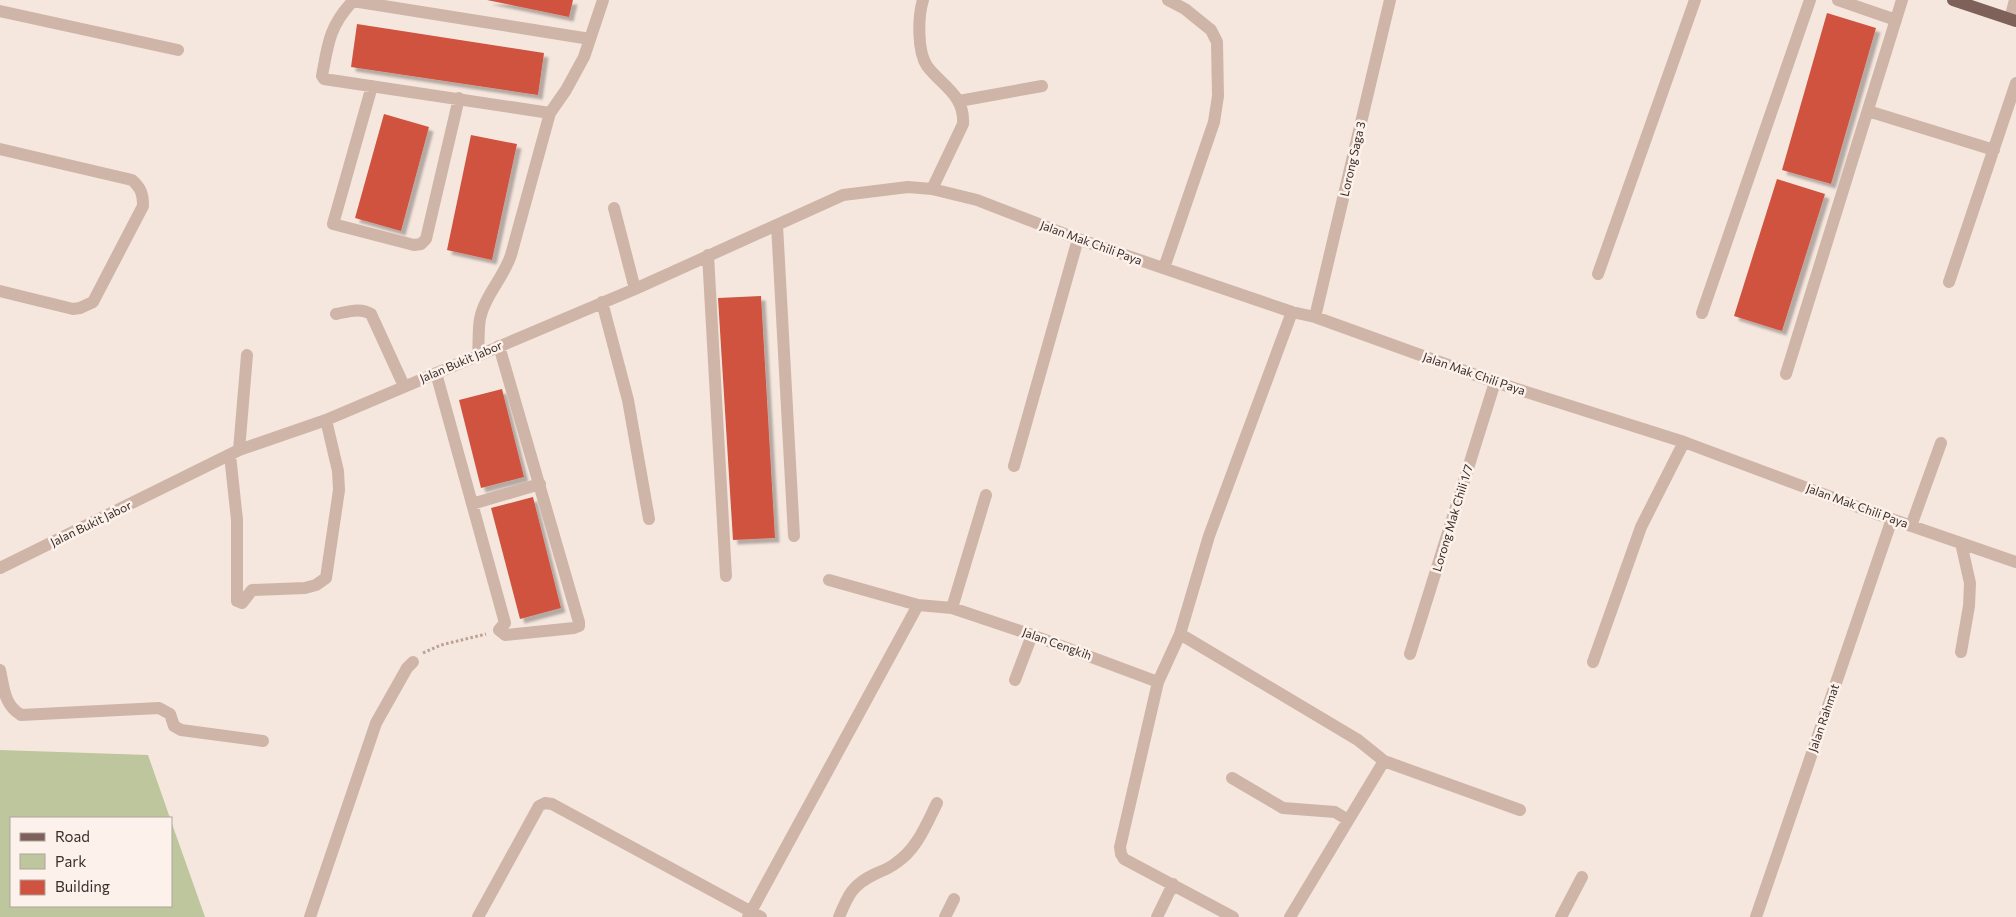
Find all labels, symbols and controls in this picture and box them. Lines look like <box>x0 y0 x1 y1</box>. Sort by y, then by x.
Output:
street label: Lorong Saga 3 <box>1337 120 1367 198</box>
street label: Jalan Mak Chili Paya <box>1038 217 1144 268</box>
street label: Jalan Bukit Jabor <box>417 337 505 386</box>
street label: Jalan Mak Chili Paya <box>1421 349 1527 398</box>
street label: Lorong Mak Chili 1/7 <box>1429 462 1475 573</box>
street label: Jalan Mak Chili Paya <box>1804 480 1910 531</box>
street label: Jalan Bukit Jabor <box>48 497 134 550</box>
street label: Jalan Cengkih <box>1020 624 1094 663</box>
street label: Jalan Rahmat <box>1805 682 1842 754</box>
legend <box>10 817 172 907</box>
text: Road <box>55 827 90 845</box>
text: Park <box>55 852 86 870</box>
text: Building <box>55 877 110 895</box>

